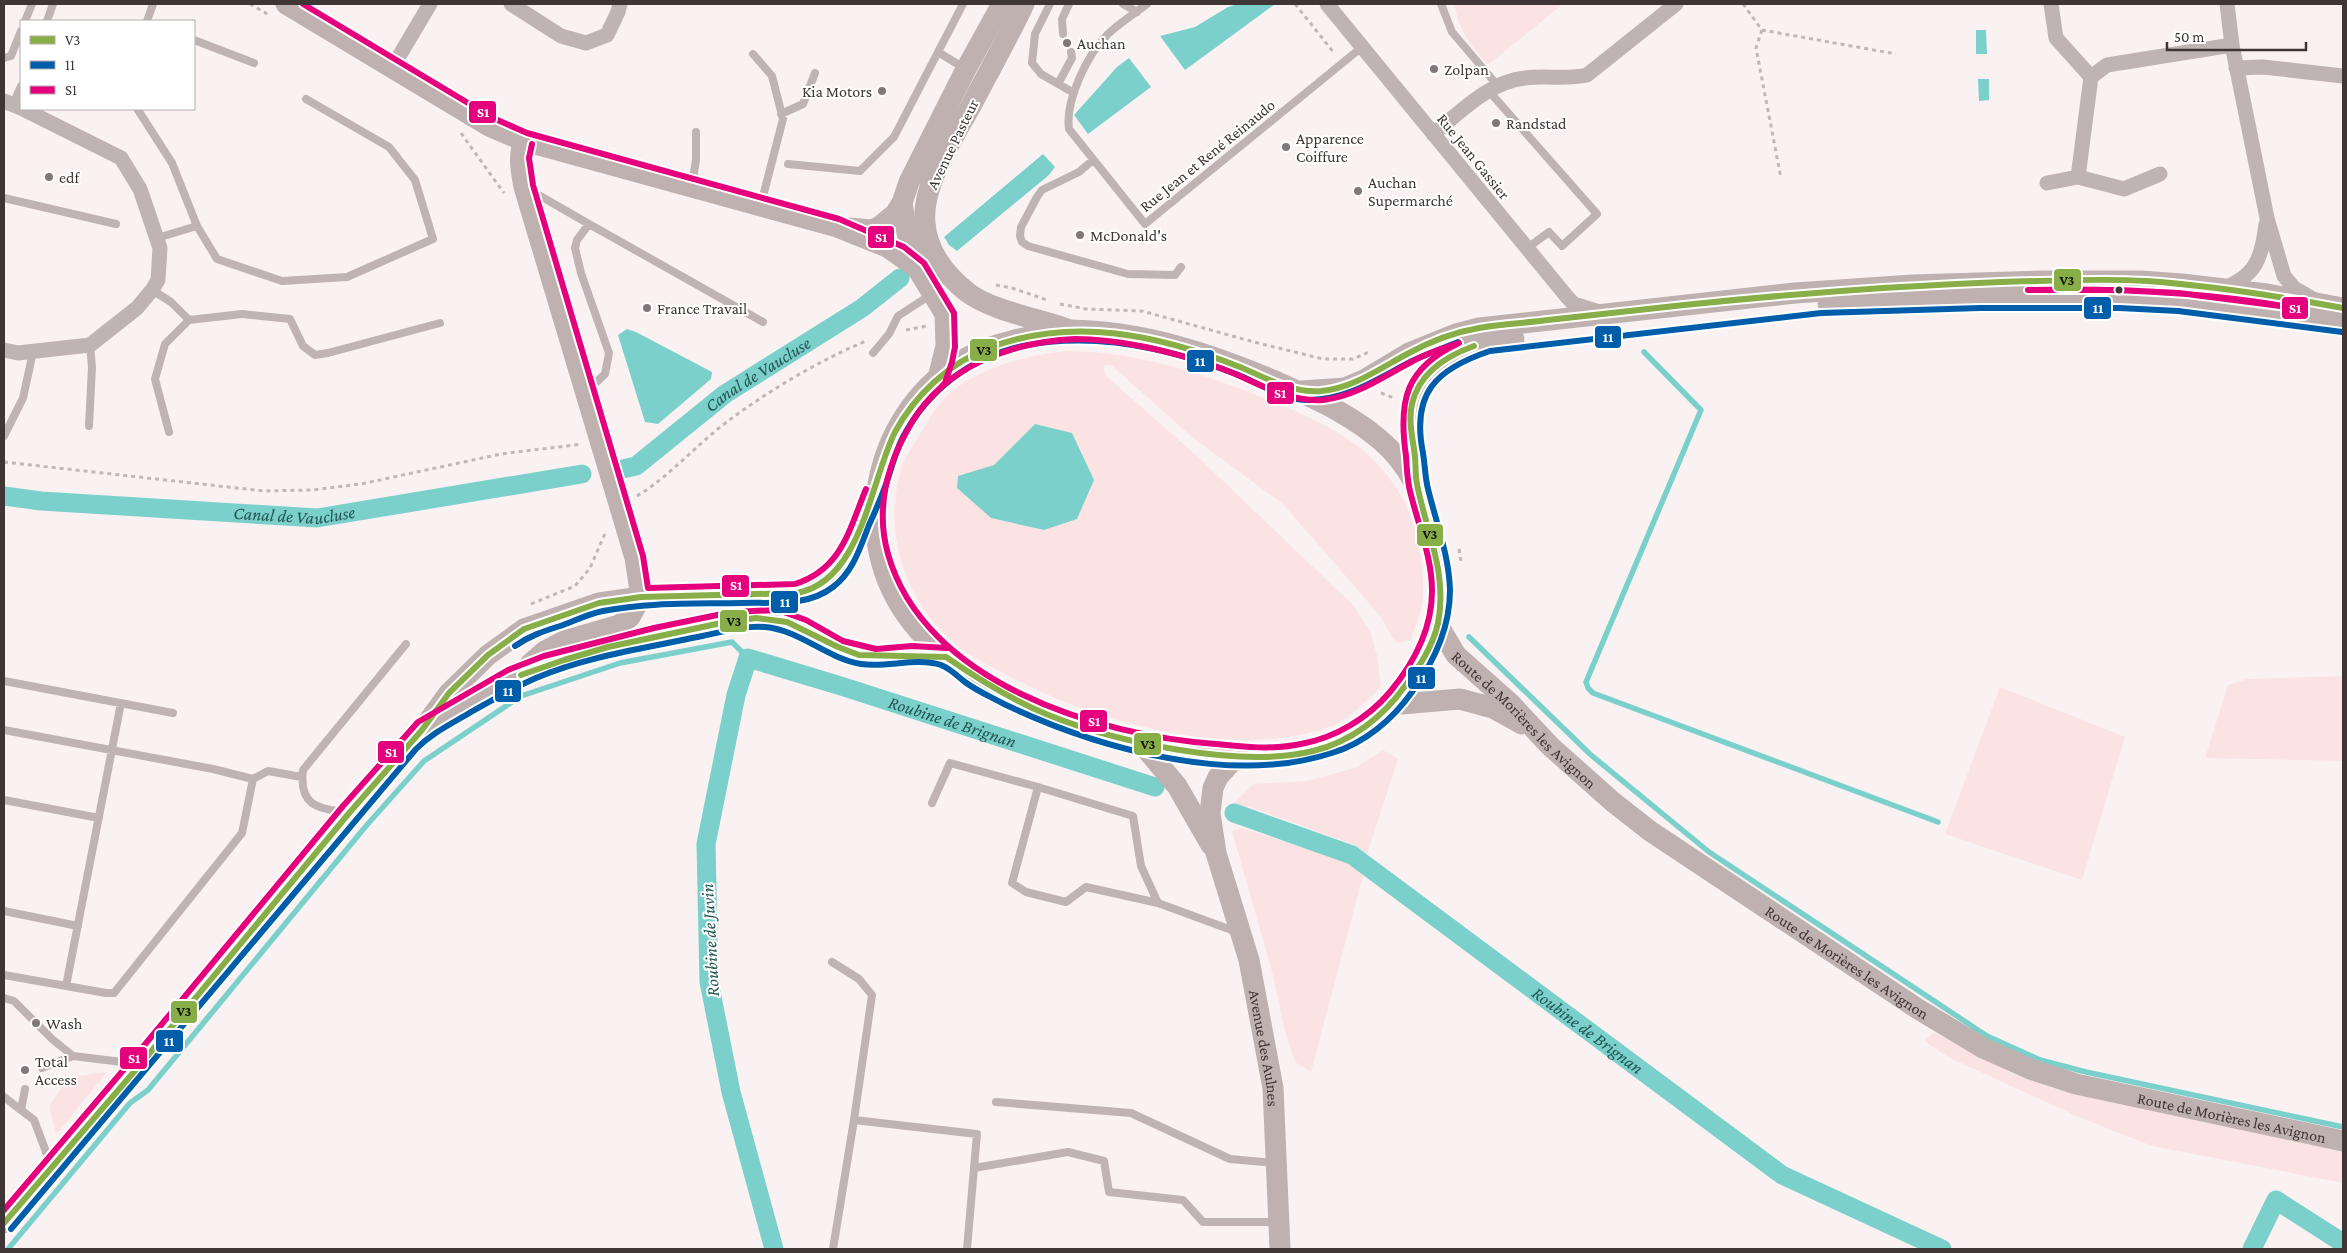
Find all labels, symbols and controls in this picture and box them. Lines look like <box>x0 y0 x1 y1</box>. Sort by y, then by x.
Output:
legend <box>20 20 195 110</box>
scale bar <box>2167 20 2306 52</box>
text: 50 m <box>2174 29 2204 45</box>
text: V3 <box>65 32 80 48</box>
place label: Auchan <box>1077 35 1126 52</box>
marker: Auchan <box>1061 37 1073 49</box>
text: 11 <box>65 57 75 73</box>
place label: Zolpan <box>1444 61 1489 79</box>
marker: Zolpan <box>1428 63 1440 75</box>
text: S1 <box>65 82 77 98</box>
place label: Kia Motors <box>802 83 872 100</box>
marker: Kia Motors <box>876 85 888 97</box>
street label: Avenue Pasteur <box>923 96 982 192</box>
street label: Rue Jean et René Reinaudo <box>1137 96 1279 216</box>
line badge: S1 <box>468 100 497 124</box>
text: S1 <box>477 104 489 120</box>
street label: Rue Jean Gassier <box>1433 110 1513 203</box>
place label: Randstad <box>1506 115 1567 132</box>
marker: Randstad <box>1490 117 1502 129</box>
place label: Apparence Coiffure <box>1296 130 1364 165</box>
marker: Apparence Coiffure <box>1280 141 1292 153</box>
place label: edf <box>59 169 80 186</box>
marker: edf <box>43 171 55 183</box>
place label: Auchan Supermarché <box>1368 174 1453 210</box>
marker: Auchan Supermarché <box>1352 185 1364 197</box>
line badge: S1 <box>867 225 895 249</box>
place label: McDonald's <box>1090 227 1167 244</box>
text: S1 <box>875 229 887 245</box>
marker: McDonald's <box>1074 229 1086 241</box>
line badge: V3 <box>2053 268 2082 292</box>
text: V3 <box>2059 272 2075 288</box>
unlabelled marker <box>2114 285 2124 295</box>
line badge: 11 <box>2083 296 2112 320</box>
line badge: S1 <box>2281 296 2309 320</box>
place label: France Travail <box>657 300 747 317</box>
text: 11 <box>2093 300 2103 316</box>
text: S1 <box>2289 300 2301 316</box>
marker: France Travail <box>641 302 653 314</box>
line badge: 11 <box>1594 325 1622 349</box>
text: 11 <box>1603 329 1613 345</box>
water label: Canal de Vaucluse <box>701 333 814 416</box>
line badge: V3 <box>969 338 998 362</box>
text: V3 <box>976 342 992 358</box>
line badge: 11 <box>1186 349 1215 373</box>
text: 11 <box>1195 353 1205 369</box>
line badge: S1 <box>1266 381 1295 405</box>
text: S1 <box>1274 385 1286 401</box>
water label: Canal de Vaucluse <box>233 502 356 528</box>
line badge: V3 <box>1416 523 1444 547</box>
text: V3 <box>1422 526 1438 542</box>
line badge: S1 <box>721 574 750 598</box>
text: S1 <box>730 577 742 593</box>
line badge: 11 <box>770 590 799 614</box>
text: 11 <box>780 594 790 610</box>
line badge: V3 <box>719 609 748 633</box>
text: V3 <box>726 613 742 629</box>
street label: Route de Morières les Avignon <box>1448 648 1600 792</box>
line badge: 11 <box>1407 666 1436 690</box>
text: 11 <box>1416 670 1426 686</box>
line badge: 11 <box>494 679 522 703</box>
text: 11 <box>503 683 513 699</box>
water label: Roubine de Brignan <box>886 692 1019 752</box>
line badge: S1 <box>1079 709 1108 733</box>
text: S1 <box>1088 713 1100 729</box>
line badge: V3 <box>1133 732 1162 756</box>
text: V3 <box>1140 736 1156 752</box>
line badge: S1 <box>377 740 405 764</box>
text: S1 <box>385 744 397 760</box>
water label: Roubine de Juvin <box>697 883 723 997</box>
street label: Route de Morières les Avignon <box>1762 902 1932 1023</box>
water label: Roubine de Brignan <box>1528 983 1647 1078</box>
street label: Avenue des Aulnes <box>1246 988 1282 1107</box>
line badge: V3 <box>170 1000 198 1024</box>
text: V3 <box>176 1003 192 1019</box>
place label: Wash <box>46 1015 83 1032</box>
marker: Wash <box>30 1017 42 1029</box>
line badge: 11 <box>155 1029 184 1053</box>
text: 11 <box>164 1033 174 1049</box>
line badge: S1 <box>119 1046 148 1070</box>
text: S1 <box>128 1050 140 1066</box>
place label: Total Access <box>35 1053 77 1088</box>
marker: Total Access <box>19 1064 31 1076</box>
street label: Route de Morières les Avignon <box>2136 1089 2328 1146</box>

